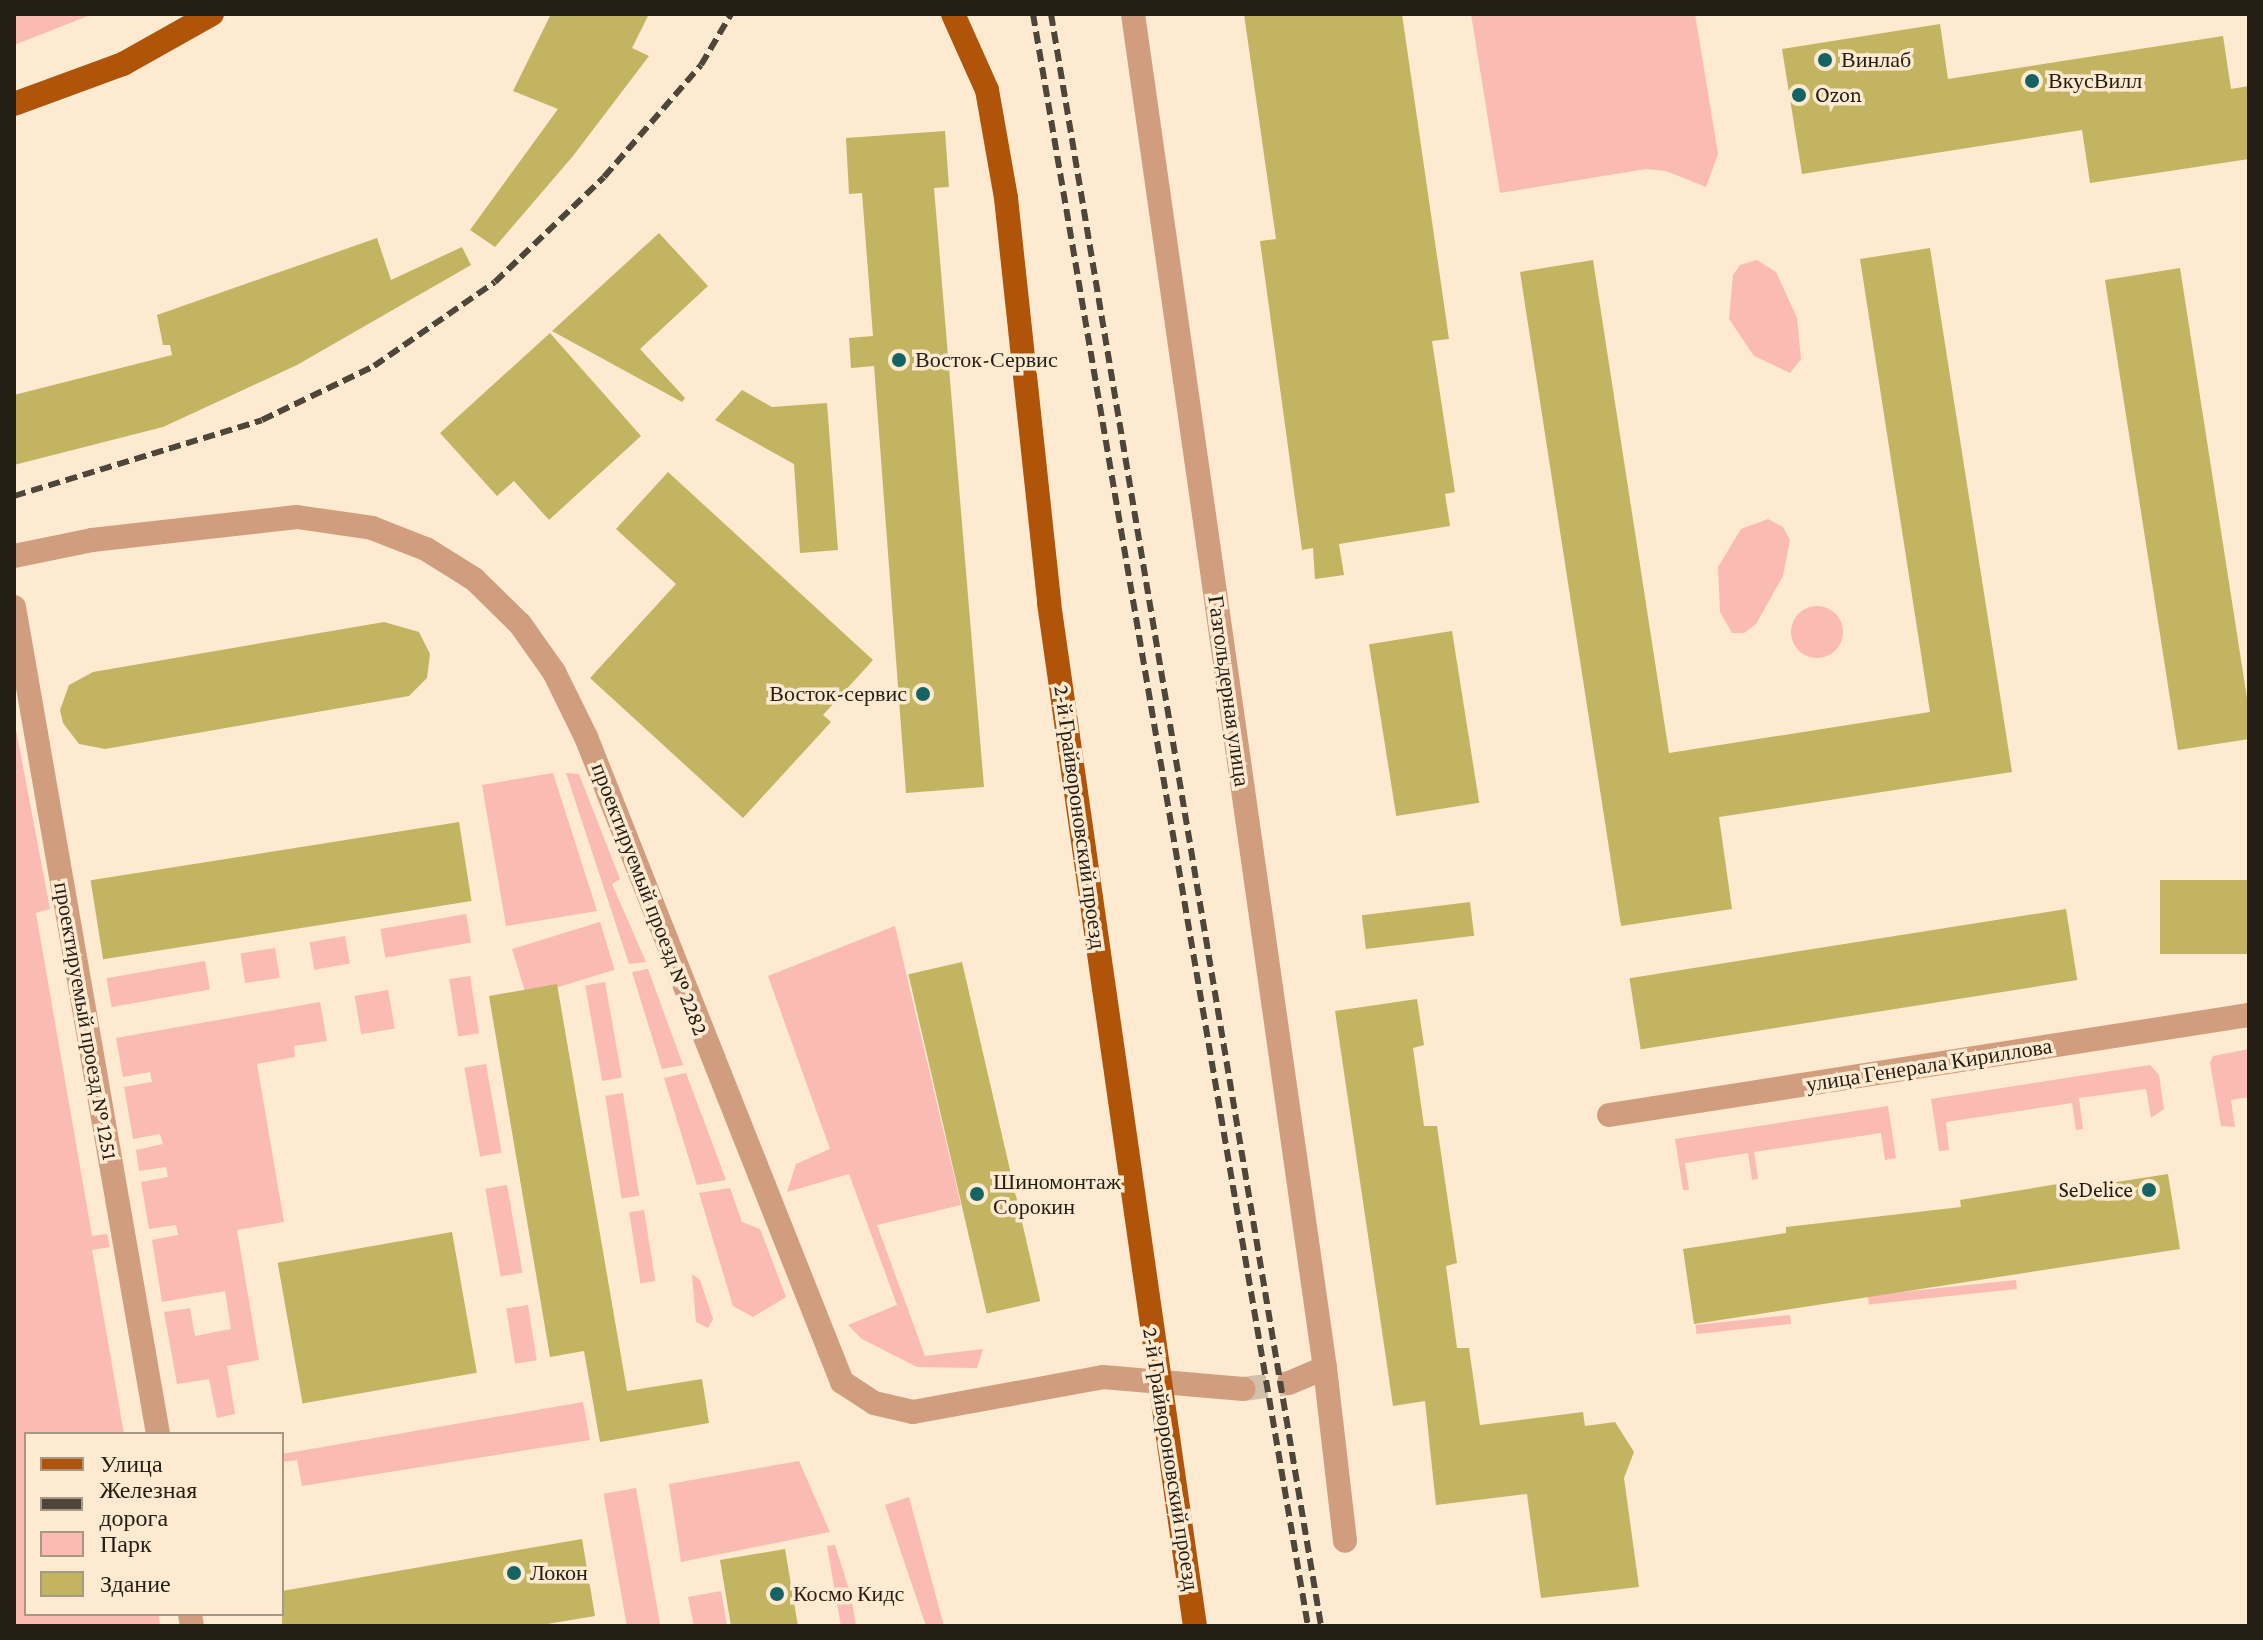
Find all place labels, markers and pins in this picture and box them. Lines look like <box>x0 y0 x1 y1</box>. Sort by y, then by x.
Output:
place label: Винлаб <box>1841 47 1911 73</box>
marker: Винлаб <box>1816 51 1834 69</box>
place label: ВкусВилл <box>2048 68 2142 94</box>
marker: ВкусВилл <box>2023 72 2041 90</box>
place label: Ozon <box>1815 82 1862 108</box>
marker: Ozon <box>1790 86 1808 104</box>
place label: Восток-Сервис <box>915 347 1058 373</box>
marker: Восток-Сервис <box>890 351 908 369</box>
place label: Восток-сервис <box>769 681 907 707</box>
marker: Восток-сервис <box>914 685 932 703</box>
place label: Шиномонтаж Сорокин <box>993 1168 1121 1220</box>
place label: SeDelice <box>2058 1177 2133 1203</box>
marker: SeDelice <box>2140 1181 2158 1199</box>
marker: Шиномонтаж Сорокин <box>968 1185 986 1203</box>
place label: Локон <box>530 1560 588 1586</box>
marker: Локон <box>505 1564 523 1582</box>
place label: Космо Кидс <box>793 1581 904 1607</box>
marker: Космо Кидс <box>768 1585 786 1603</box>

